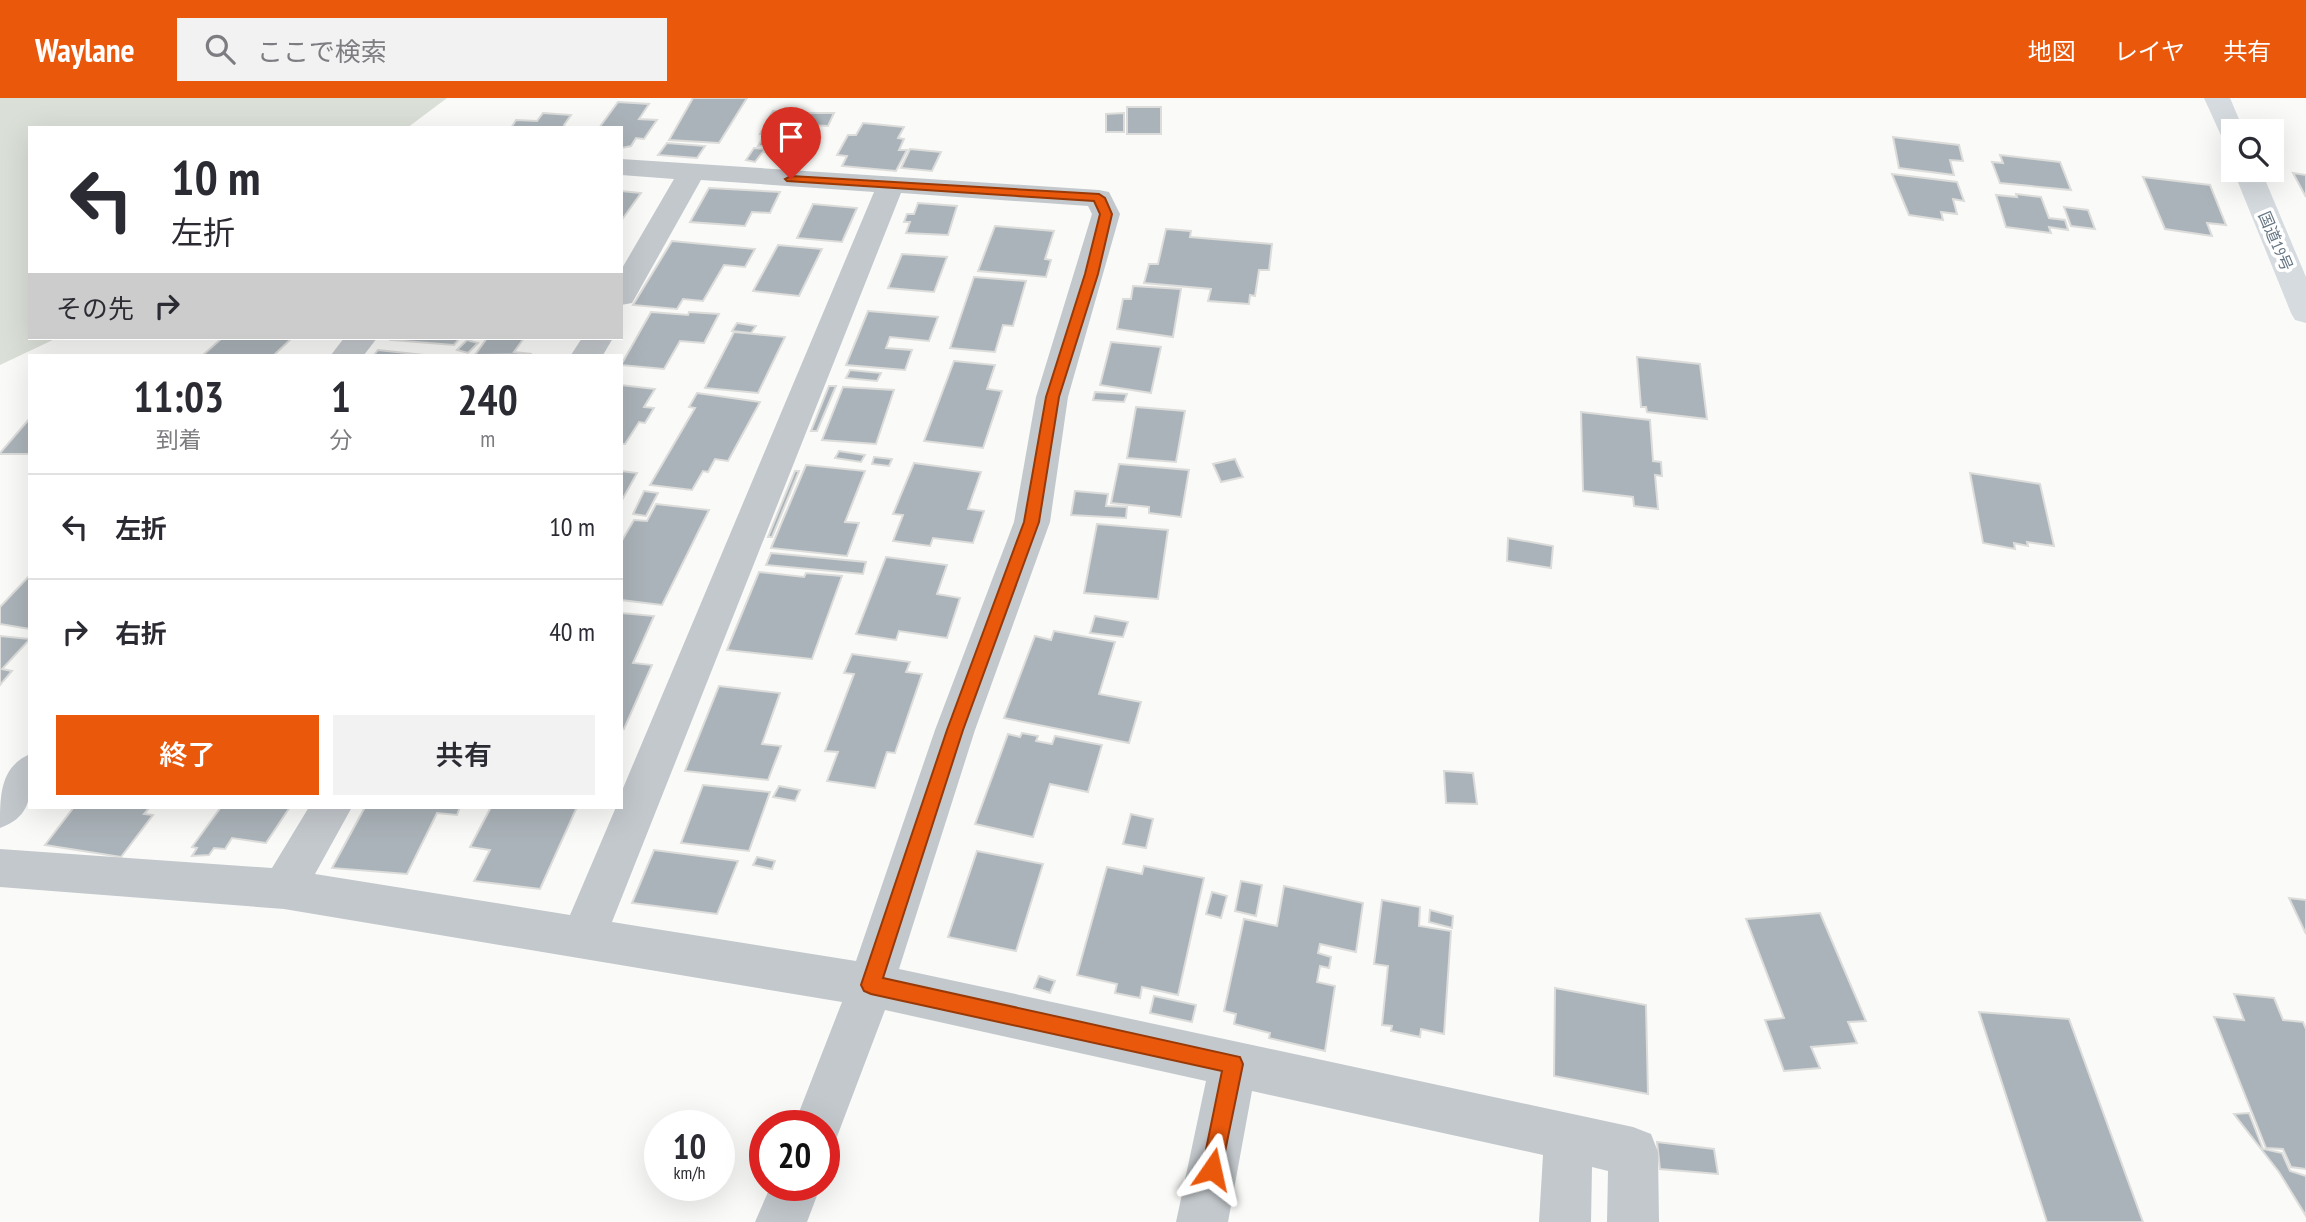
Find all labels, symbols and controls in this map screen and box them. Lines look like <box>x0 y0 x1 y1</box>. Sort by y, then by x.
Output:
search box <box>177 18 667 81</box>
text: Waylane <box>35 28 135 71</box>
icon: search <box>201 30 239 68</box>
text: ここで検索 <box>257 35 387 68</box>
text: 地図 <box>2028 36 2076 67</box>
text: レイヤ <box>2114 36 2185 67</box>
text: 共有 <box>2223 36 2271 67</box>
pin <box>761 107 821 179</box>
icon: arrive <box>772 118 810 156</box>
map controls <box>2221 119 2284 182</box>
button: search <box>2221 119 2284 182</box>
text: 10 m <box>171 145 260 209</box>
icon: left <box>56 154 147 245</box>
street label: 国道19号 <box>2255 208 2297 274</box>
text: 左折 <box>171 211 235 253</box>
icon: right <box>148 287 186 325</box>
text: その先 <box>56 292 134 325</box>
text: 11:03 <box>133 369 224 424</box>
text: 1 <box>331 369 351 424</box>
text: 240 <box>458 372 518 427</box>
text: m <box>480 424 495 453</box>
text: 到着 <box>156 425 202 454</box>
text: 分 <box>329 425 352 454</box>
icon: left <box>56 508 94 546</box>
text: 10 m <box>549 510 595 543</box>
text: 左折 <box>115 512 167 545</box>
icon: right <box>56 613 94 651</box>
text: 40 m <box>549 615 595 648</box>
text: 右折 <box>115 617 167 650</box>
button: 終了 <box>56 715 319 795</box>
button: 共有 <box>333 715 595 795</box>
speed limit sign: 20 <box>749 1110 840 1201</box>
text: 10 <box>673 1123 706 1169</box>
position arrow <box>1175 1132 1249 1206</box>
text: km/h <box>674 1161 705 1184</box>

